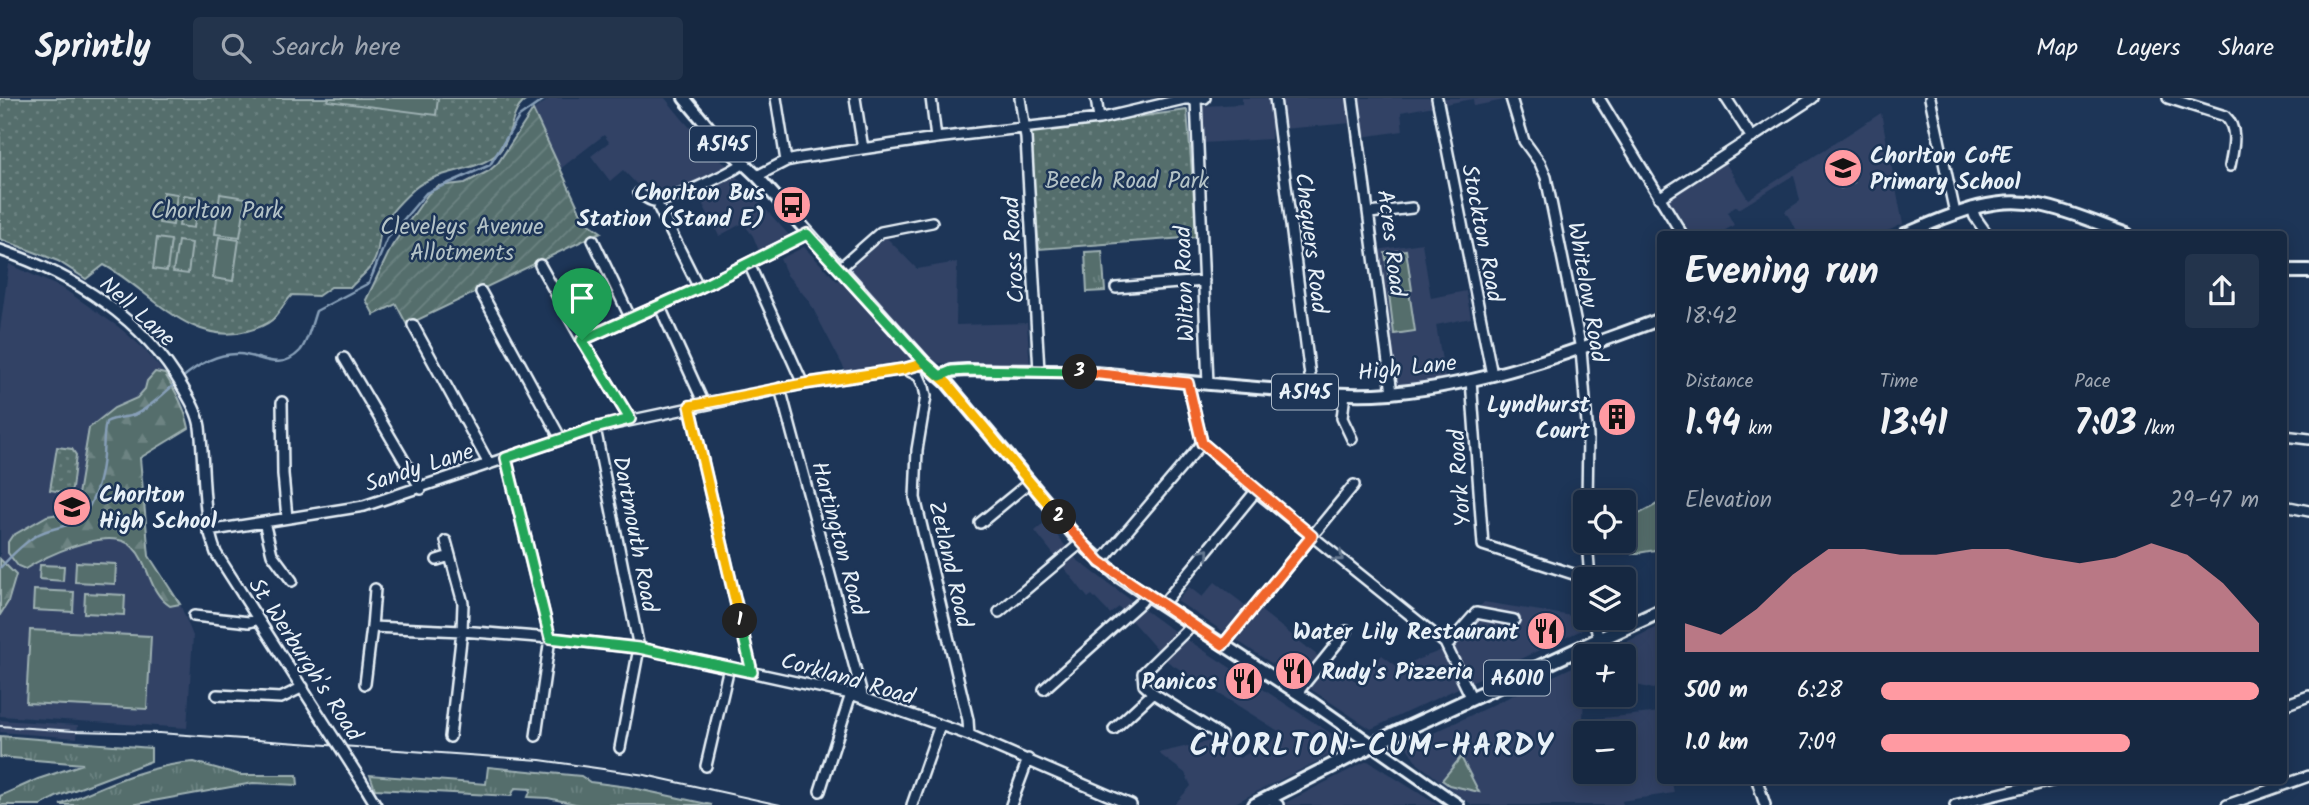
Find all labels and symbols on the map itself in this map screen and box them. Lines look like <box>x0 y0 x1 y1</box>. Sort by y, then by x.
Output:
road number: A5145 <box>690 126 756 162</box>
place label: Chorlton CofE Primary School <box>1870 139 2022 201</box>
school or university icon: Chorlton CofE Primary School <box>1822 147 1864 189</box>
street label: Stockton Road <box>1450 161 1512 306</box>
park label: Beech Road Park <box>1045 164 1209 200</box>
street label: Chequers Road <box>1284 171 1337 316</box>
place label: Chorlton Bus Station (Stand E) <box>577 176 765 238</box>
bus stop icon: Chorlton Bus Station (Stand E) <box>771 184 813 226</box>
street label: Acres Road <box>1366 188 1414 299</box>
park label: Chorlton Park <box>151 194 283 230</box>
street label: Cross Road <box>994 195 1036 304</box>
park label: Cleveleys Avenue Allotments <box>380 210 544 272</box>
street label: Whitelow Road <box>1556 219 1616 366</box>
street label: Wilton Road <box>1166 225 1206 343</box>
street label: Nell Lane <box>90 268 183 357</box>
pin <box>552 268 612 340</box>
street label: High Lane <box>1356 346 1458 392</box>
pin: 3 <box>1062 354 1098 390</box>
road number: A5145 <box>1272 374 1338 410</box>
place label: Lyndhurst Court <box>1487 388 1591 450</box>
building icon: Lyndhurst Court <box>1596 396 1638 438</box>
street label: York Road <box>1440 428 1482 528</box>
street label: Sandy Lane <box>360 434 479 503</box>
street label: Dartmouth Road <box>601 453 667 616</box>
street label: Hartington Road <box>800 457 876 620</box>
place label: Chorlton High School <box>99 478 218 540</box>
school or university icon: Chorlton High School <box>51 486 93 528</box>
street label: Zetland Road <box>917 498 981 632</box>
pin: 2 <box>1042 500 1076 534</box>
one-way arrow <box>1197 548 1209 561</box>
one-way arrow <box>1331 549 1343 562</box>
street label: St Werburgh's Road <box>238 571 371 749</box>
pin: 1 <box>722 603 758 638</box>
restaurant icon: Water Lily Restaurant <box>1525 610 1567 652</box>
place label: Water Lily Restaurant <box>1293 615 1520 651</box>
street label: Corkland Road <box>776 644 919 716</box>
restaurant icon: Rudy's Pizzeria <box>1273 650 1315 692</box>
place label: Rudy's Pizzeria <box>1321 655 1473 691</box>
restaurant icon: Panicos <box>1223 660 1265 702</box>
road number: A6010 <box>1484 660 1550 696</box>
place label: Panicos <box>1141 665 1217 701</box>
district label: CHORLTON-CUM-HARDY <box>1189 723 1555 771</box>

